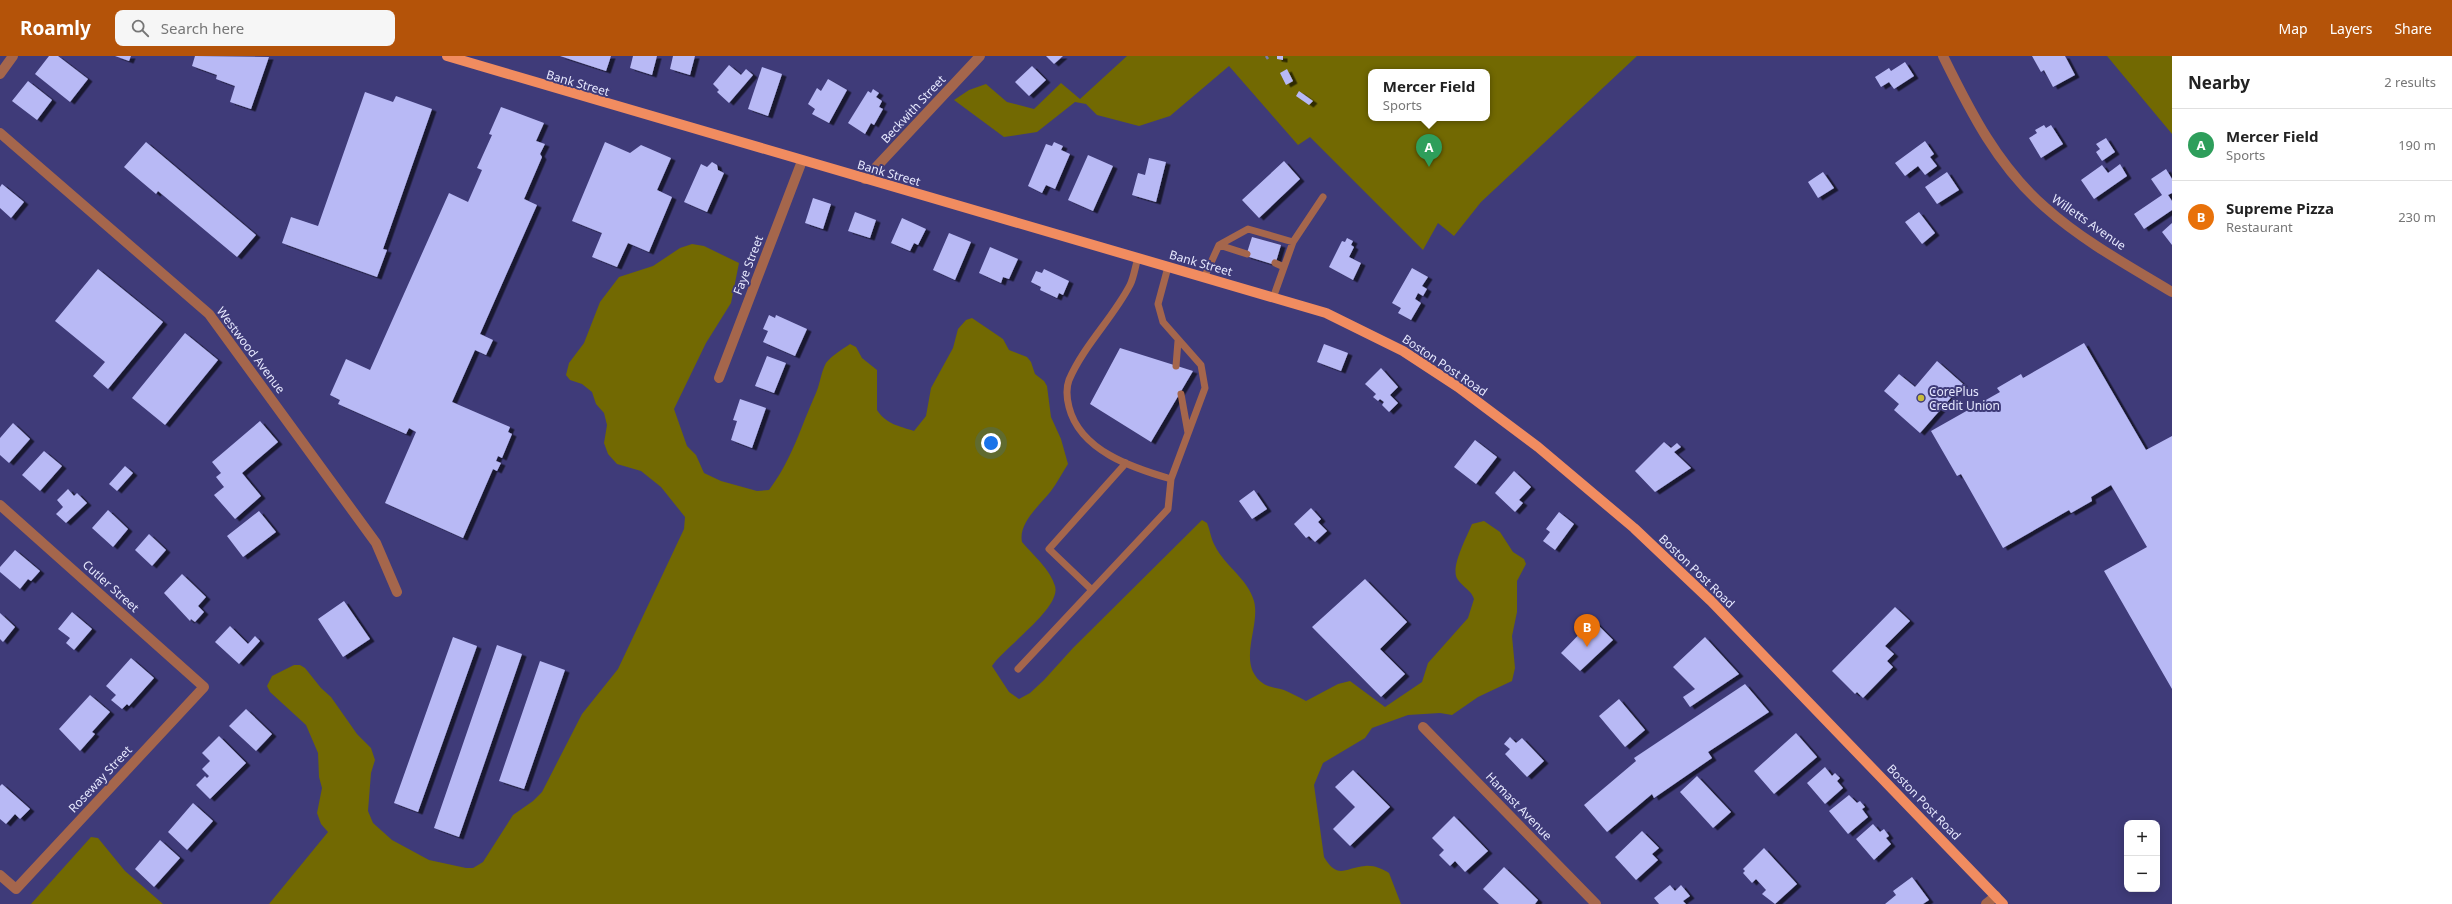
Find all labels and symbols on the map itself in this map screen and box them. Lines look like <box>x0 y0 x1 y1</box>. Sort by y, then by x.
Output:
street label: Bank Street <box>544 66 612 100</box>
street label: Beckwith Street <box>877 71 950 147</box>
pin: A <box>1416 134 1442 167</box>
street label: Bank Street <box>855 156 923 190</box>
street label: Willetts Avenue <box>2049 190 2130 254</box>
street label: Faye Street <box>729 232 767 297</box>
street label: Bank Street <box>1167 246 1235 280</box>
street label: Westwood Avenue <box>213 303 289 397</box>
street label: Boston Post Road <box>1399 330 1491 400</box>
place label: CorePlus Credit Union <box>1929 383 2000 414</box>
marker: CorePlus Credit Union <box>1916 393 1926 403</box>
your location <box>981 433 1001 453</box>
street label: Boston Post Road <box>1655 530 1739 612</box>
street label: Cutler Street <box>79 556 143 616</box>
pin: B <box>1574 614 1600 647</box>
street label: Roseway Street <box>64 741 136 816</box>
street label: Boston Post Road <box>1883 760 1965 844</box>
street label: Hamast Avenue <box>1482 768 1556 844</box>

